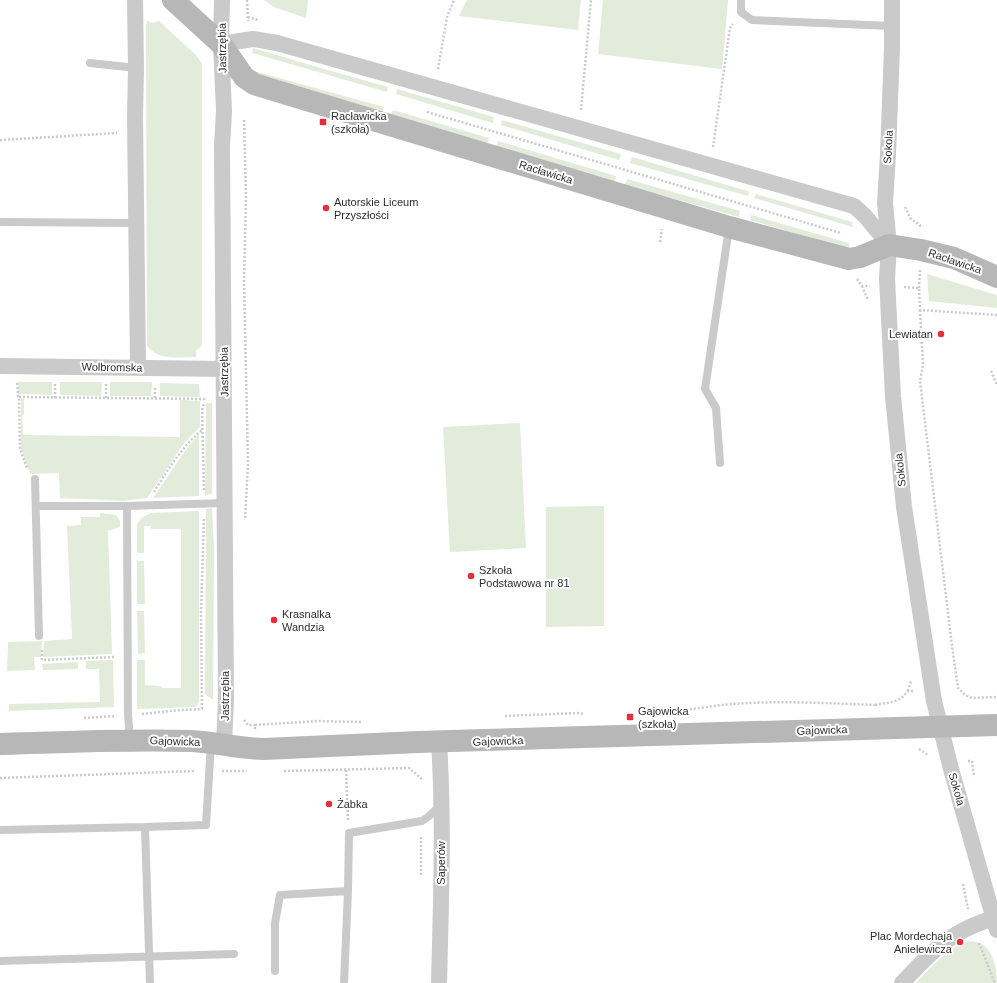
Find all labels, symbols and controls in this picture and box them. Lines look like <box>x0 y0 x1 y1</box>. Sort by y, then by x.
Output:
street label: Jastrzębia <box>216 22 228 73</box>
place label: Racławicka (szkoła) <box>331 110 388 135</box>
marker: Racławicka (szkoła) <box>318 117 328 127</box>
street label: Sokola <box>881 129 895 164</box>
street label: Racławicka <box>518 158 575 186</box>
place label: Autorskie Liceum Przyszłości <box>334 196 418 221</box>
marker: Autorskie Liceum Przyszłości <box>321 203 331 213</box>
street label: Racławicka <box>927 246 984 276</box>
place label: Lewiatan <box>889 328 933 340</box>
marker: Lewiatan <box>936 329 946 339</box>
street label: Jastrzębia <box>218 346 230 397</box>
street label: Wolbromska <box>81 360 143 374</box>
street label: Sokola <box>892 452 908 487</box>
place label: Szkoła Podstawowa nr 81 <box>479 564 570 589</box>
marker: Szkoła Podstawowa nr 81 <box>466 571 476 581</box>
place label: Krasnalka Wandzia <box>282 608 332 633</box>
marker: Krasnalka Wandzia <box>269 615 279 625</box>
street label: Jastrzębia <box>219 670 231 721</box>
place label: Gajowicka (szkoła) <box>638 705 690 730</box>
marker: Gajowicka (szkoła) <box>625 712 635 722</box>
street label: Gajowicka <box>796 723 848 737</box>
street label: Gajowicka <box>149 734 201 748</box>
street label: Gajowicka <box>472 734 524 748</box>
street label: Sokola <box>947 771 968 808</box>
place label: Żabka <box>337 798 368 810</box>
marker: Żabka <box>324 799 334 809</box>
street label: Saperów <box>435 841 447 885</box>
place label: Plac Mordechaja Anielewicza <box>870 930 953 955</box>
marker: Plac Mordechaja Anielewicza <box>955 937 965 947</box>

